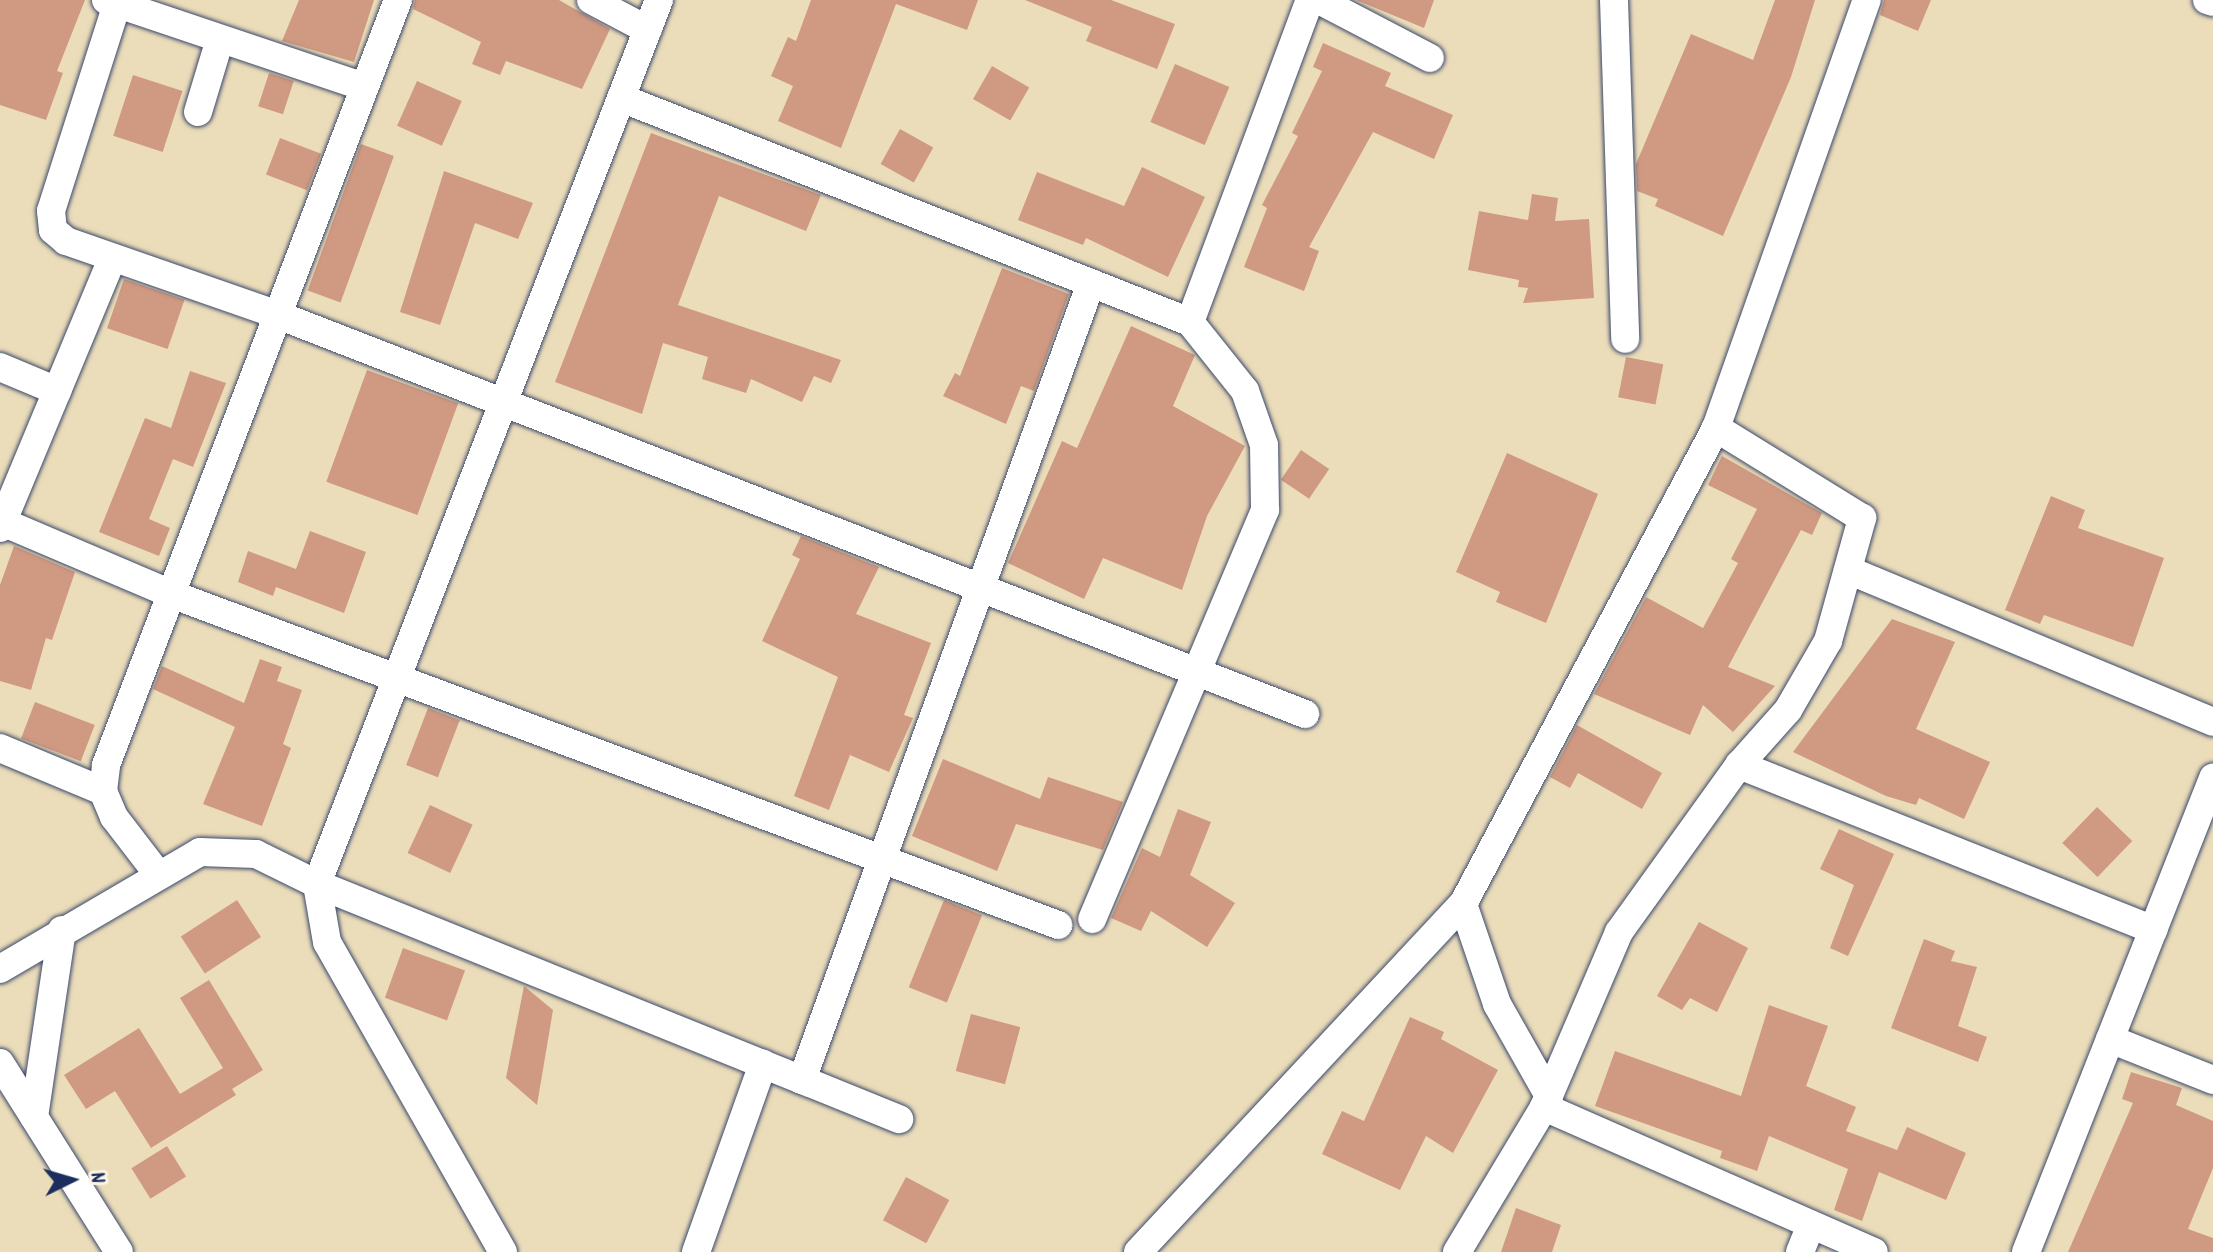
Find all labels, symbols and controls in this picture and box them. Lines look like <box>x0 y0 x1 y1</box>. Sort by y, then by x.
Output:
north arrow <box>32 1140 112 1220</box>
text: N <box>80 1171 112 1185</box>

